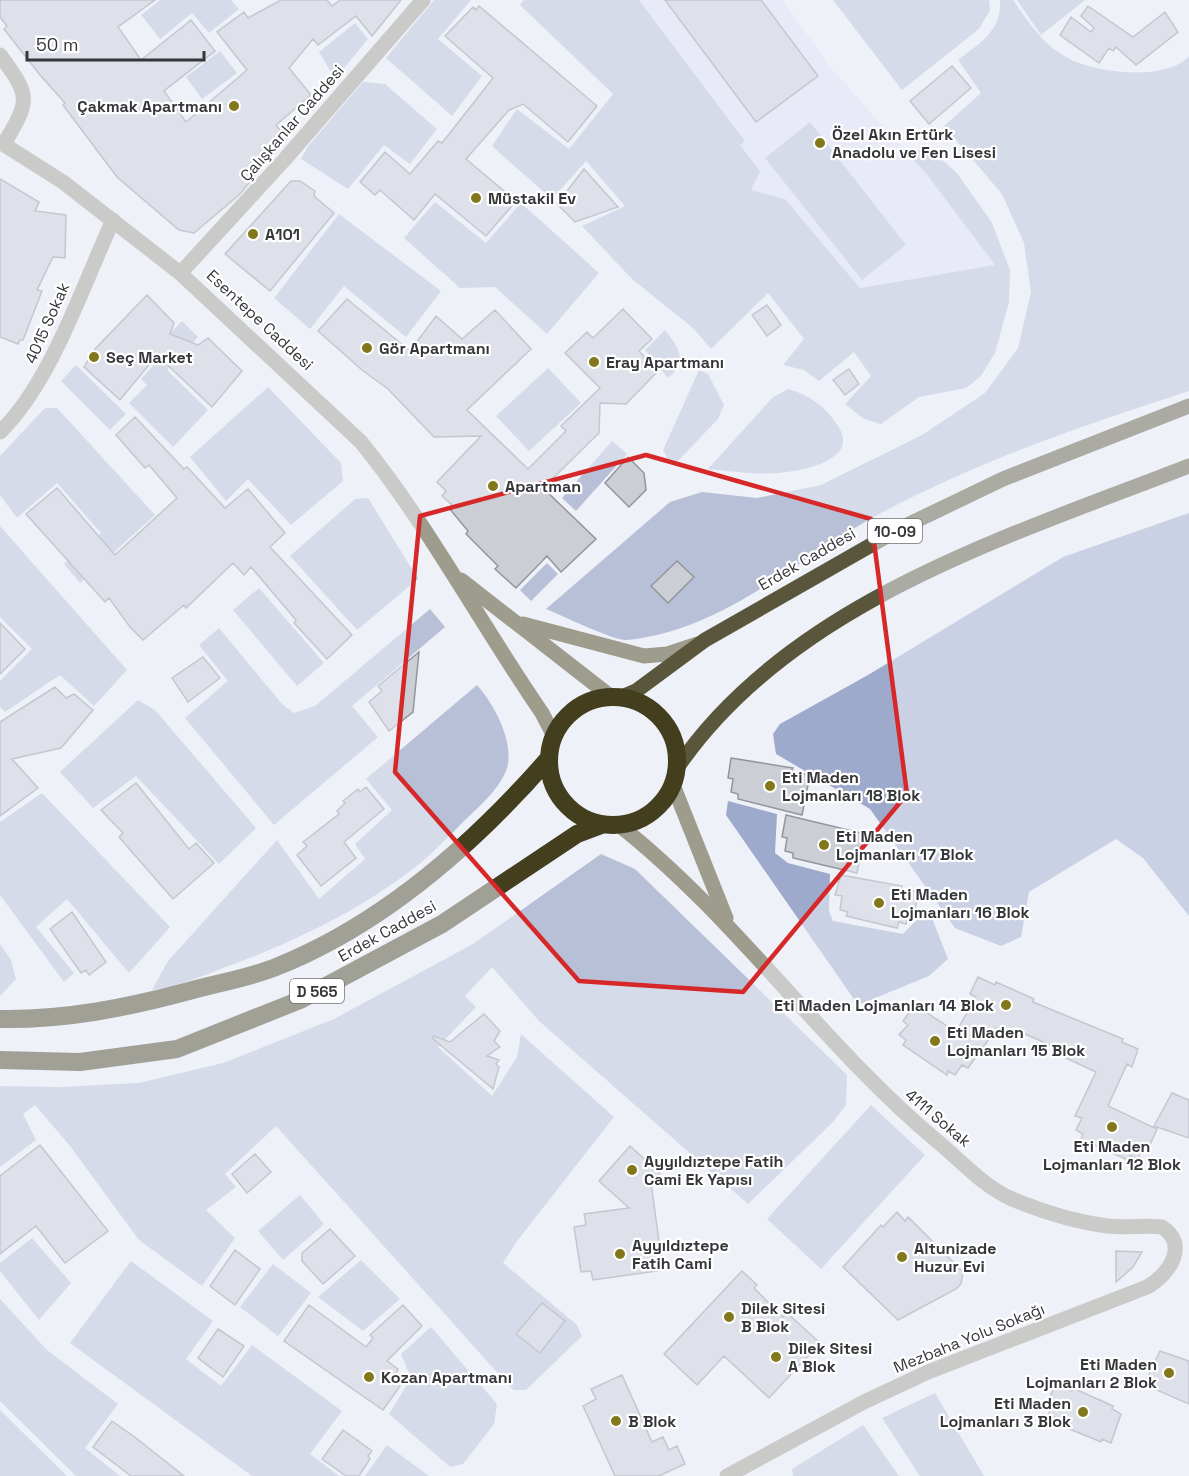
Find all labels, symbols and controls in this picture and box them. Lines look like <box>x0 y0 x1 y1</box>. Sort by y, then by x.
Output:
scale bar <box>27 24 204 62</box>
text: 50 m <box>36 33 78 56</box>
street label: Çalışkanlar Caddesi <box>235 60 349 186</box>
place label: Çakmak Apartmanı <box>77 96 222 117</box>
marker: Çakmak Apartmanı <box>227 99 241 113</box>
place label: Özel Akın Ertürk Anadolu ve Fen Lisesi <box>832 124 996 163</box>
marker: Özel Akın Ertürk Anadolu ve Fen Lisesi <box>813 136 827 150</box>
place label: Müstakil Ev <box>488 188 576 209</box>
marker: Müstakil Ev <box>469 191 483 205</box>
place label: A101 <box>265 224 300 245</box>
marker: A101 <box>246 227 260 241</box>
street label: Esentepe Caddesi <box>202 265 318 375</box>
street label: 4015 Sokak <box>20 279 74 367</box>
place label: Gör Apartmanı <box>379 338 490 359</box>
marker: Gör Apartmanı <box>360 341 374 355</box>
place label: Seç Market <box>106 347 193 368</box>
marker: Seç Market <box>87 350 101 364</box>
place label: Eray Apartmanı <box>606 352 724 373</box>
marker: Eray Apartmanı <box>587 355 601 369</box>
place label: Apartman <box>505 476 581 497</box>
marker: Apartman <box>486 479 500 493</box>
road number: 10-09 <box>868 519 922 543</box>
street label: Erdek Caddesi <box>755 523 859 595</box>
place label: Eti Maden Lojmanları 18 Blok <box>782 767 920 806</box>
marker: Eti Maden Lojmanları 18 Blok <box>763 779 777 793</box>
place label: Eti Maden Lojmanları 17 Blok <box>836 826 974 865</box>
marker: Eti Maden Lojmanları 17 Blok <box>817 838 831 852</box>
place label: Eti Maden Lojmanları 16 Blok <box>891 884 1030 923</box>
street label: Erdek Caddesi <box>334 895 440 967</box>
marker: Eti Maden Lojmanları 16 Blok <box>872 896 886 910</box>
road number: D 565 <box>290 979 344 1003</box>
place label: Eti Maden Lojmanları 14 Blok <box>774 995 994 1016</box>
marker: Eti Maden Lojmanları 14 Blok <box>999 998 1013 1012</box>
place label: Eti Maden Lojmanları 15 Blok <box>947 1022 1085 1061</box>
marker: Eti Maden Lojmanları 15 Blok <box>928 1034 942 1048</box>
street label: 4111 Sokak <box>901 1084 976 1152</box>
marker: Eti Maden Lojmanları 12 Blok <box>1105 1120 1119 1134</box>
place label: Eti Maden Lojmanları 12 Blok <box>1043 1136 1181 1175</box>
place label: Ayyıldıztepe Fatih Cami Ek Yapısı <box>644 1151 783 1190</box>
marker: Ayyıldıztepe Fatih Cami Ek Yapısı <box>625 1163 639 1177</box>
place label: Ayyıldıztepe Fatih Cami <box>632 1235 729 1274</box>
place label: Altunizade Huzur Evi <box>914 1238 996 1277</box>
marker: Ayyıldıztepe Fatih Cami <box>613 1247 627 1261</box>
marker: Altunizade Huzur Evi <box>895 1250 909 1264</box>
place label: Dilek Sitesi B Blok <box>741 1298 825 1337</box>
street label: Mezbaha Yolu Sokağı <box>890 1298 1048 1378</box>
marker: Dilek Sitesi B Blok <box>722 1310 736 1324</box>
place label: Dilek Sitesi A Blok <box>788 1338 872 1377</box>
marker: Dilek Sitesi A Blok <box>769 1350 783 1364</box>
place label: Eti Maden Lojmanları 2 Blok <box>1026 1354 1157 1393</box>
marker: Eti Maden Lojmanları 2 Blok <box>1162 1366 1176 1380</box>
place label: Kozan Apartmanı <box>381 1367 512 1388</box>
marker: Kozan Apartmanı <box>362 1370 376 1384</box>
place label: Eti Maden Lojmanları 3 Blok <box>940 1393 1071 1432</box>
marker: Eti Maden Lojmanları 3 Blok <box>1076 1405 1090 1419</box>
place label: B Blok <box>628 1411 676 1432</box>
marker: B Blok <box>609 1414 623 1428</box>

